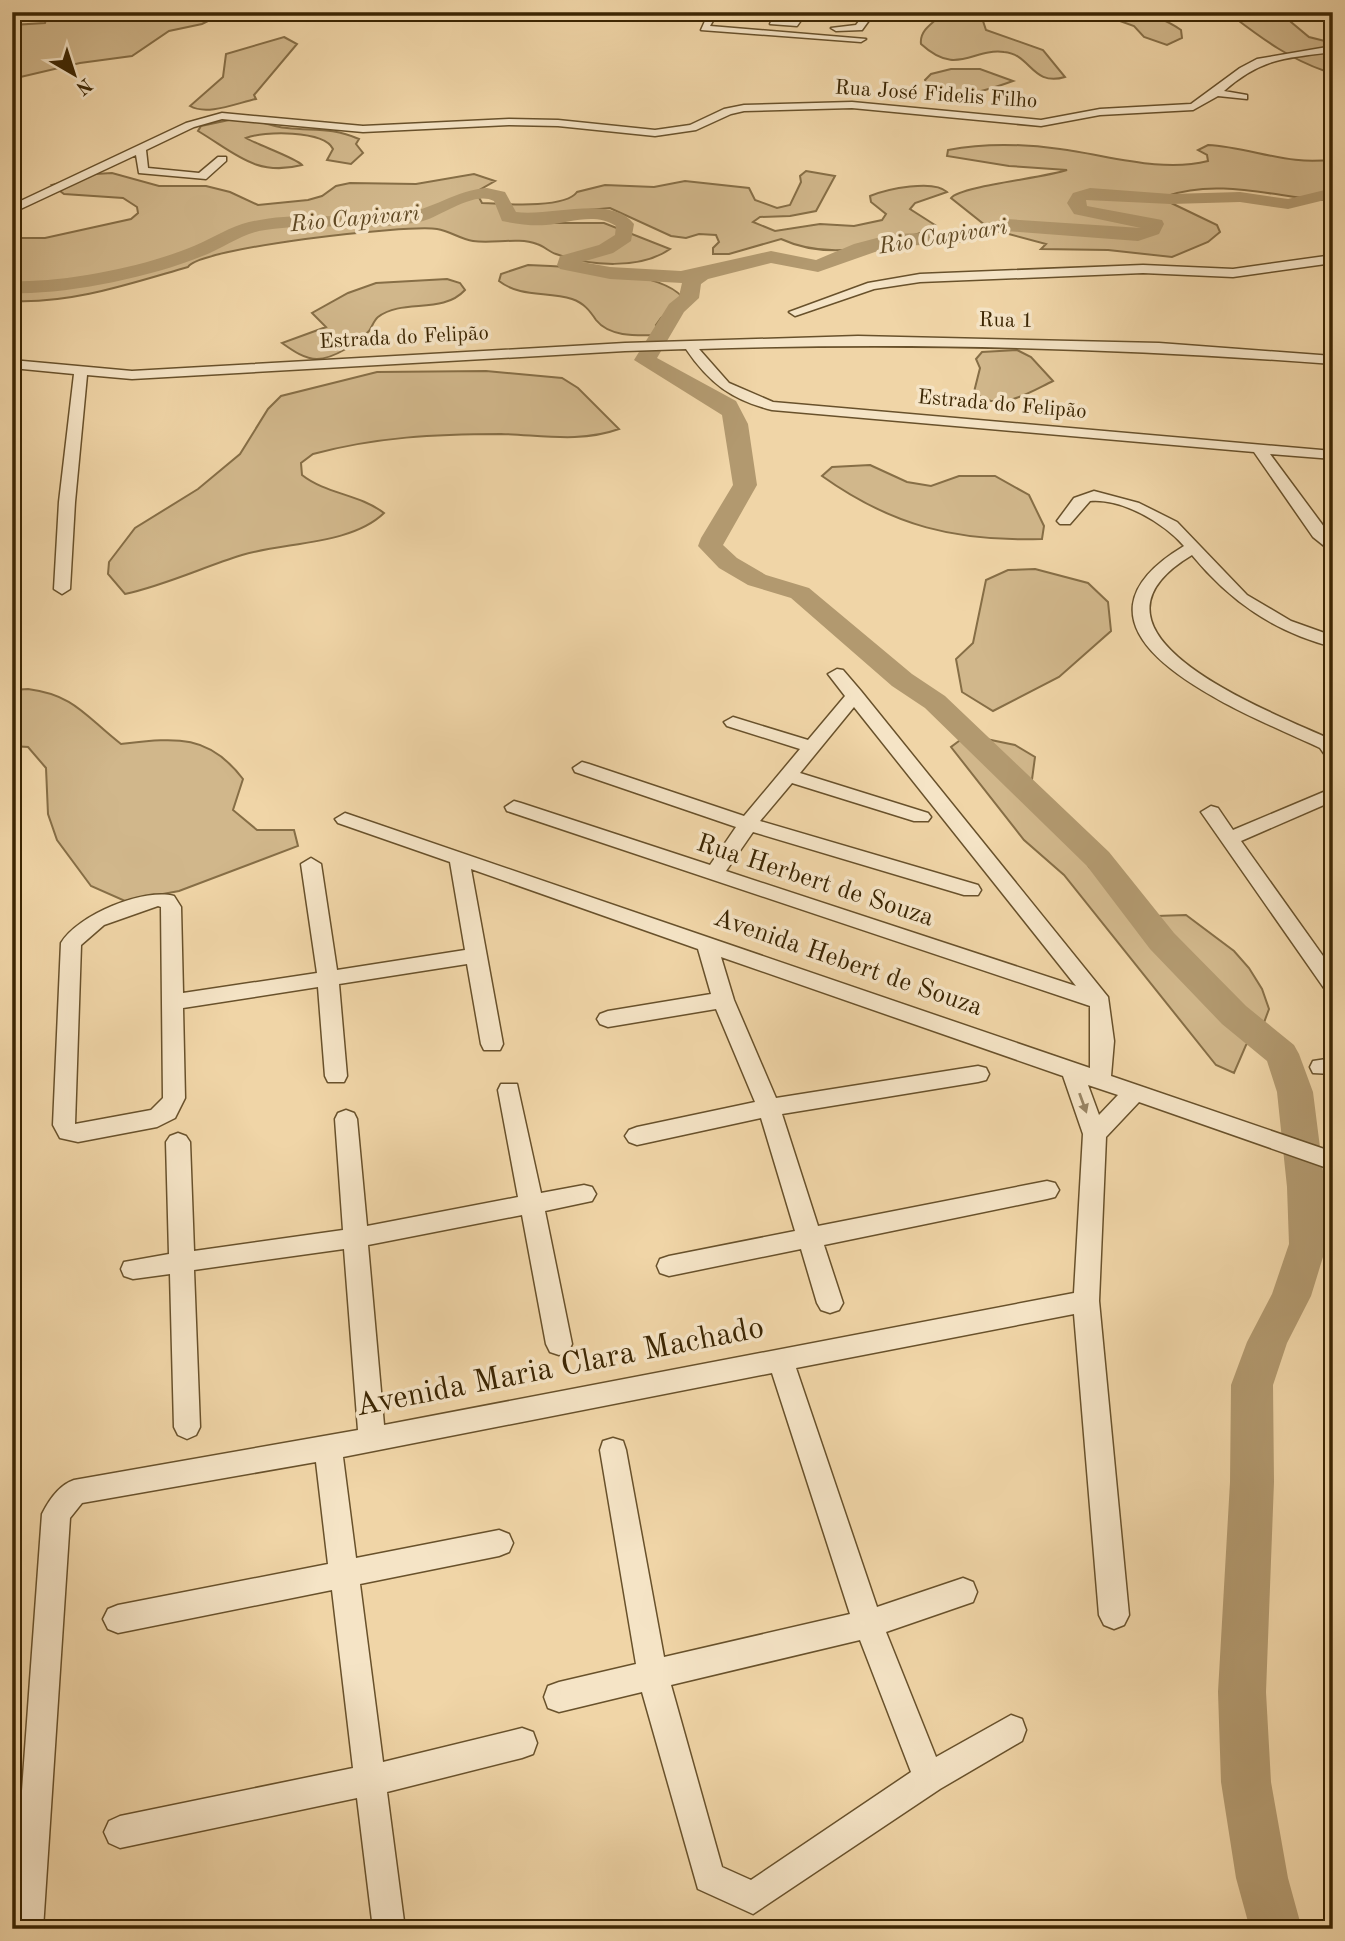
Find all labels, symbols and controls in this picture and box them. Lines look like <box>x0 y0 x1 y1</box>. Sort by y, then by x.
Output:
north arrow <box>38 38 108 108</box>
text: N <box>71 73 95 98</box>
street label: Rua José Fidelis Filho <box>834 77 1038 113</box>
water label: Rio Capivari <box>288 202 421 237</box>
water label: Rio Capivari <box>876 215 1009 260</box>
street label: Rua 1 <box>978 310 1034 332</box>
street label: Estrada do Felipão <box>319 323 489 353</box>
street label: Estrada do Felipão <box>917 387 1087 423</box>
street label: Rua Herbert de Souza <box>693 830 937 932</box>
street label: Avenida Hebert de Souza <box>710 905 986 1021</box>
one-way arrow <box>1078 1092 1089 1113</box>
street label: Avenida Maria Clara Machado <box>353 1313 767 1423</box>

